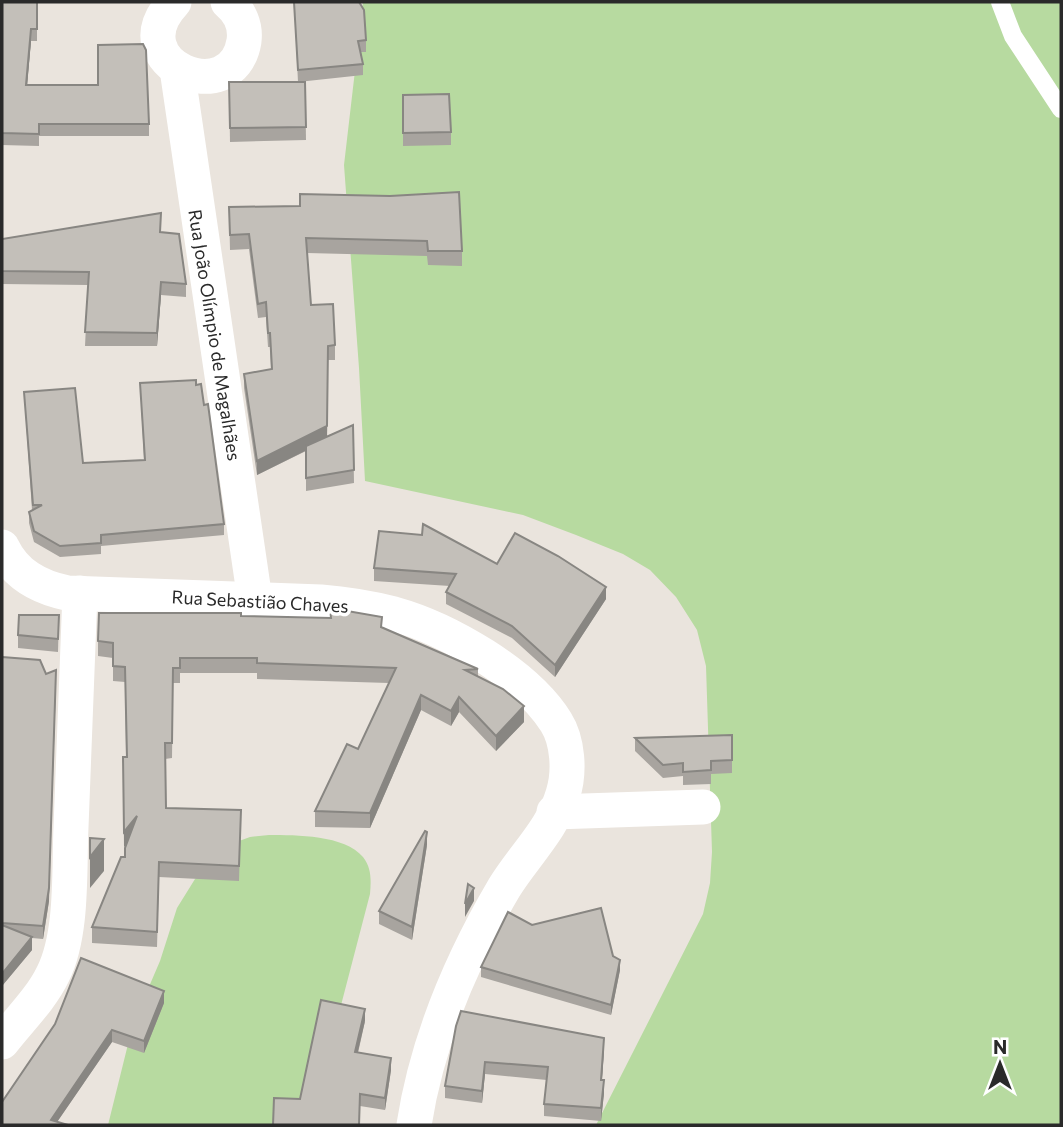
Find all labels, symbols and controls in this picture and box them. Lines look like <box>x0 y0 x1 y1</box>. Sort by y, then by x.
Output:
street label: Rua João Olímpio de Magalhães <box>184 208 246 462</box>
street label: Rua Sebastião Chaves <box>171 585 349 617</box>
north arrow <box>965 1029 1035 1099</box>
text: N <box>993 1035 1007 1058</box>

